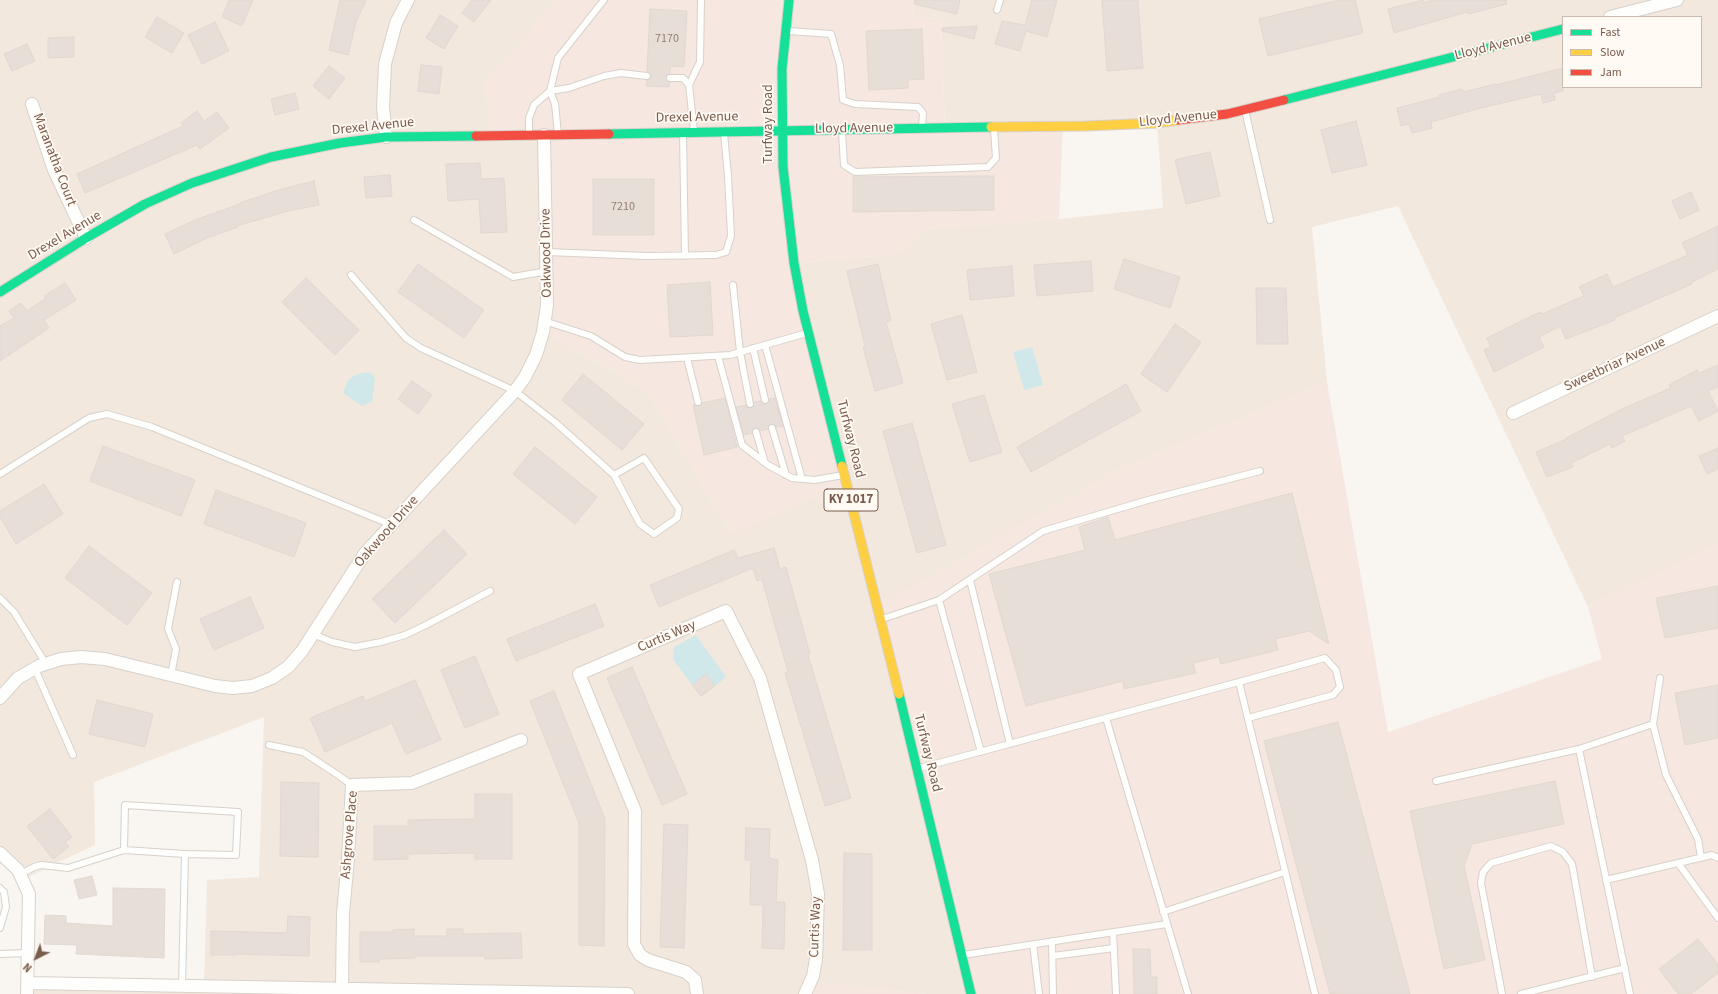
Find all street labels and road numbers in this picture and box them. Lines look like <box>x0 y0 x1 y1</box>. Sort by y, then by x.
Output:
street label: Lloyd Avenue <box>1453 29 1533 65</box>
street label: Turfway Road <box>761 84 777 164</box>
street label: Lloyd Avenue <box>1138 107 1218 131</box>
street label: Drexel Avenue <box>656 109 738 127</box>
street label: Maranatha Court <box>29 111 79 209</box>
street label: Drexel Avenue <box>331 114 415 140</box>
street label: Lloyd Avenue <box>815 120 893 138</box>
street label: Drexel Avenue <box>25 208 105 264</box>
street label: Oakwood Drive <box>538 208 556 298</box>
street label: Sweetbriar Avenue <box>1562 334 1668 396</box>
street label: Turfway Road <box>832 398 868 480</box>
road number: KY 1017 <box>824 489 878 511</box>
street label: Oakwood Drive <box>351 493 423 571</box>
street label: Curtis Way <box>635 617 699 657</box>
street label: Turfway Road <box>909 712 945 794</box>
street label: Ashgrove Place <box>338 790 362 880</box>
street label: Curtis Way <box>807 896 825 958</box>

